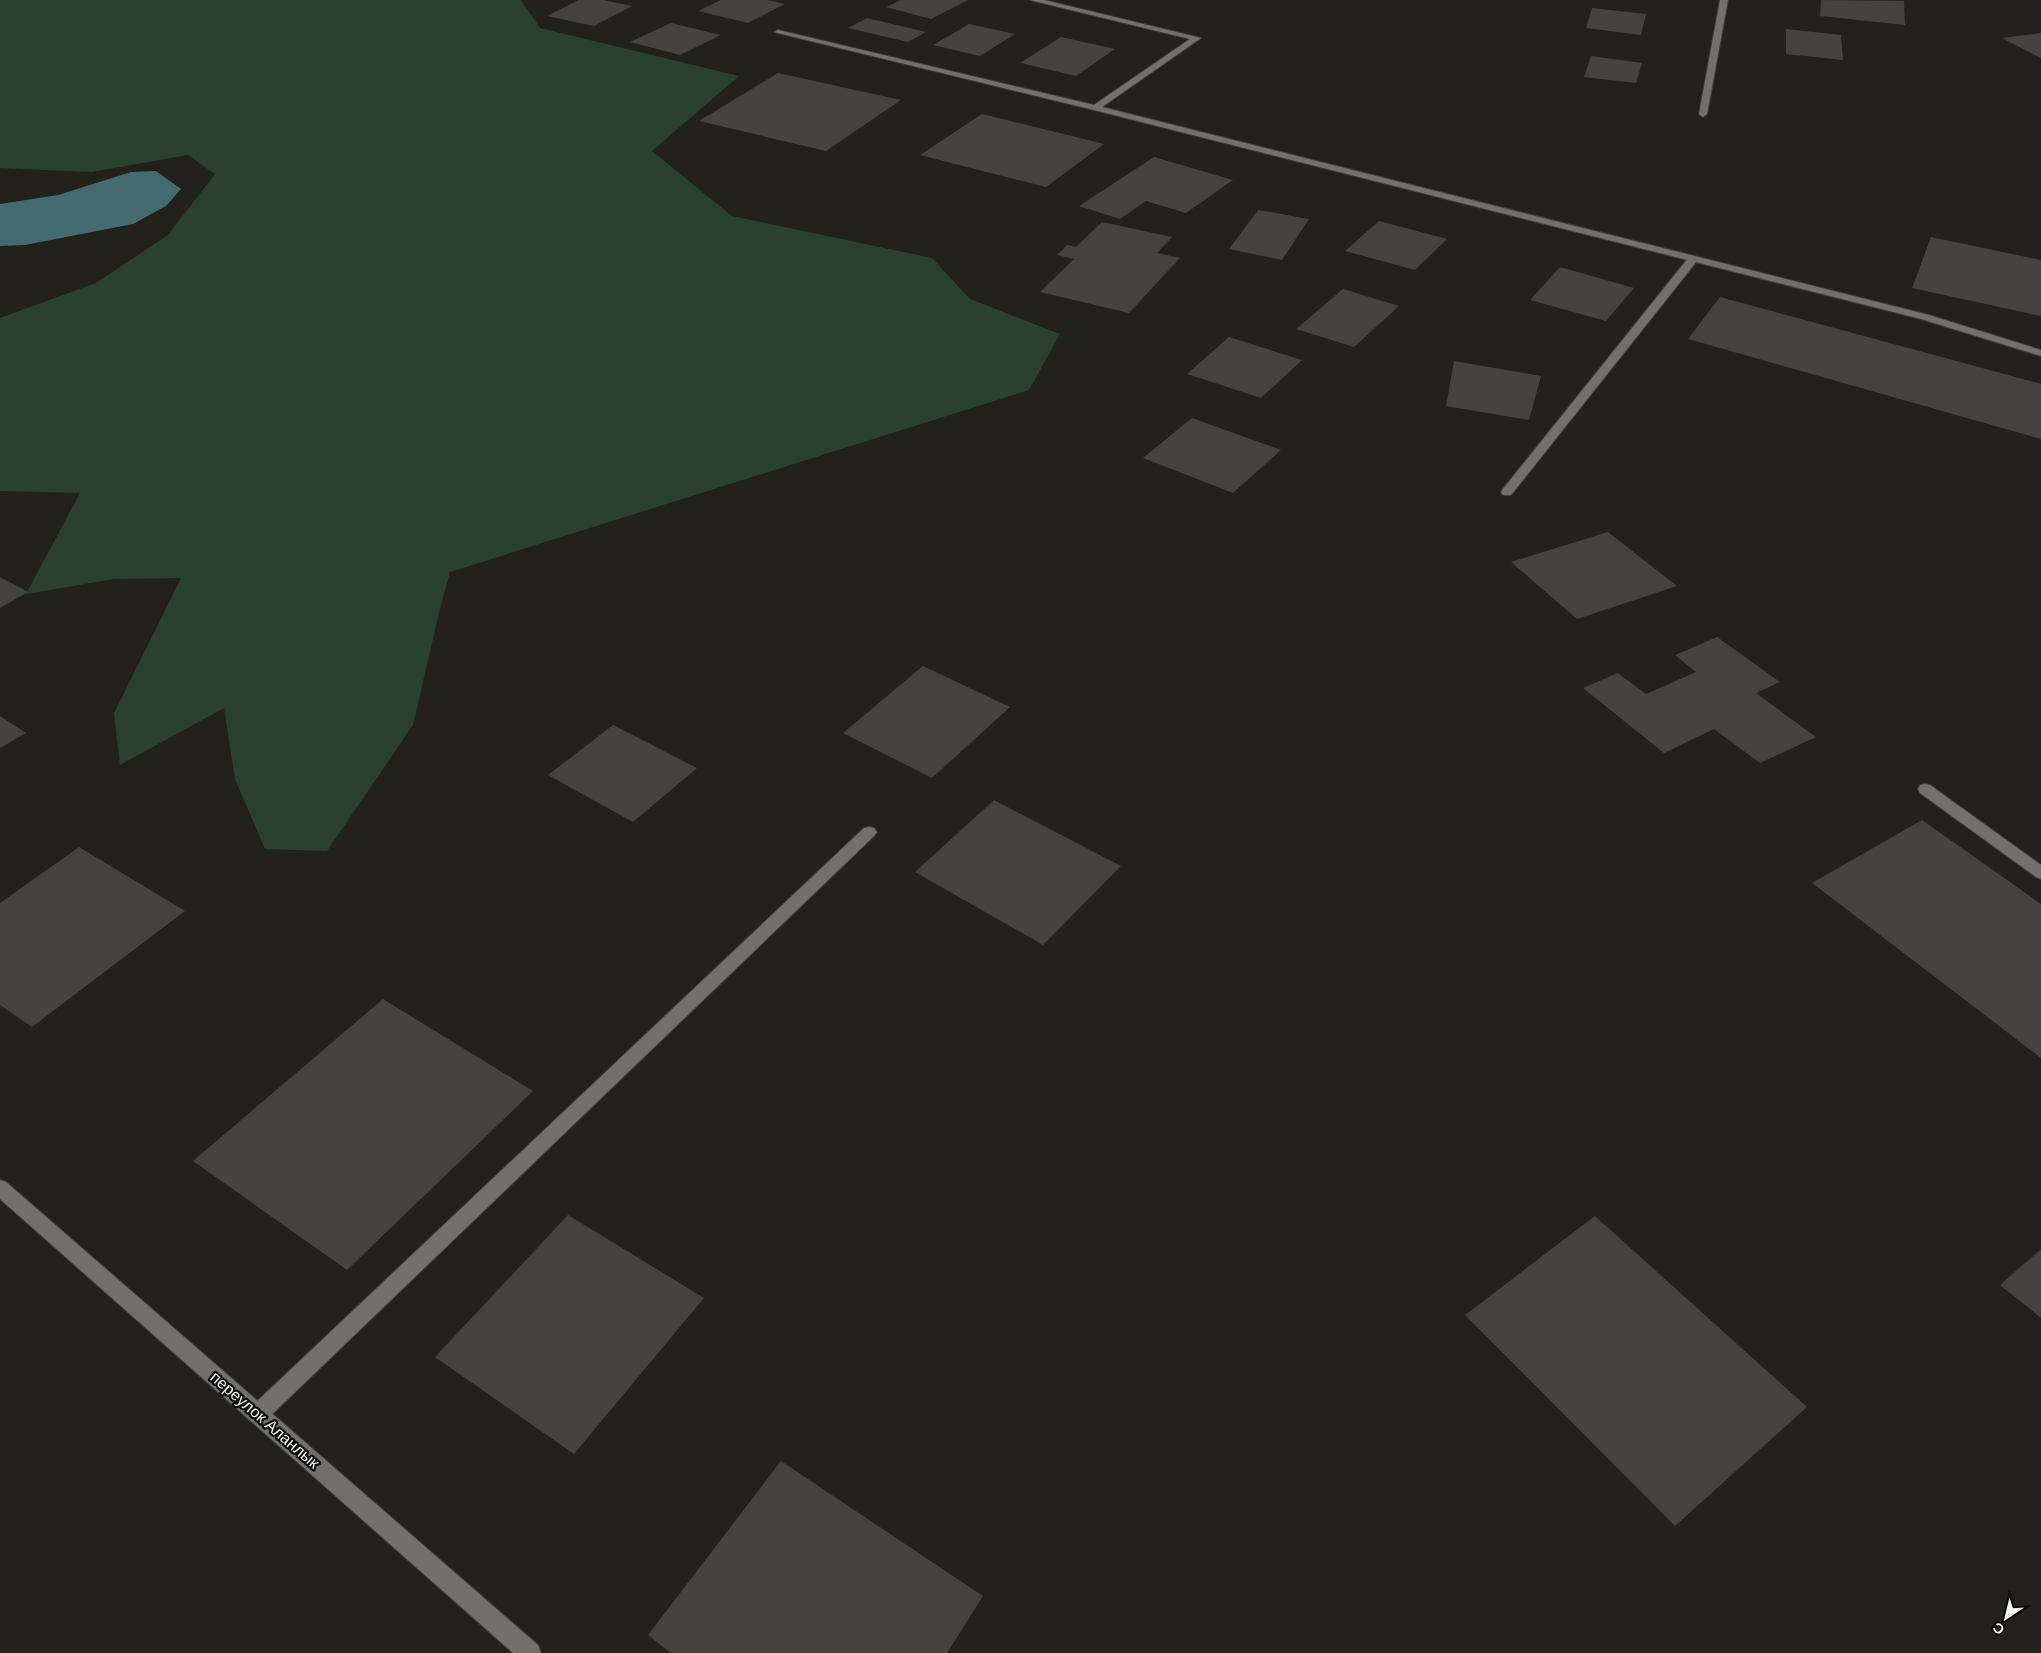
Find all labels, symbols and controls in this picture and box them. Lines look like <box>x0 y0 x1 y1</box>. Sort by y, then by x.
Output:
street label: переулок Аланлык <box>206 1367 325 1474</box>
north arrow <box>1981 1593 2031 1643</box>
text: С <box>1989 1618 2008 1639</box>

